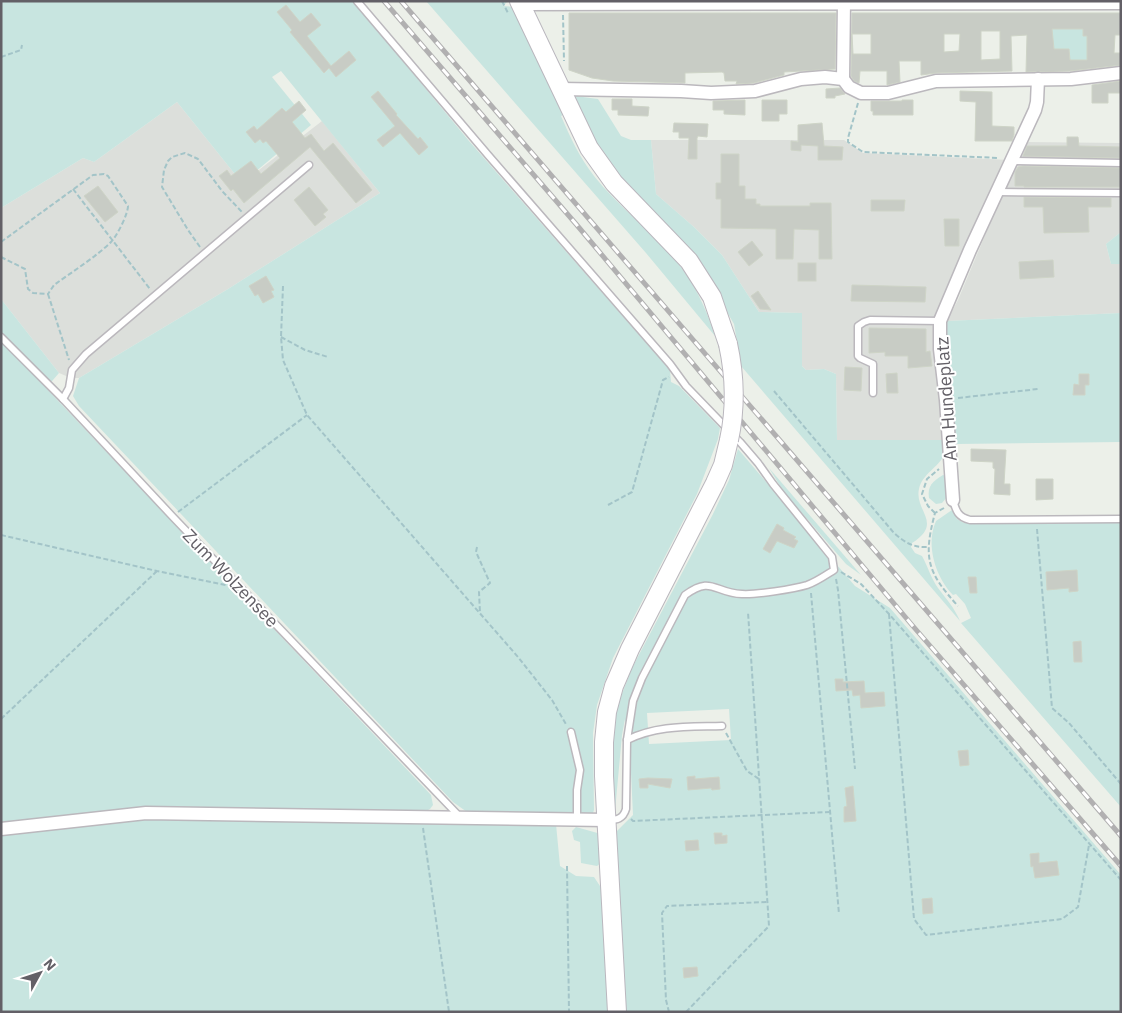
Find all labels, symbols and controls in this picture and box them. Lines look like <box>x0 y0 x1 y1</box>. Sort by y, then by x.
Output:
street label: Am Hundeplatz <box>930 336 962 462</box>
street label: Zum Wolzensee <box>178 524 284 632</box>
north arrow <box>15 948 65 998</box>
text: N <box>40 955 60 974</box>

